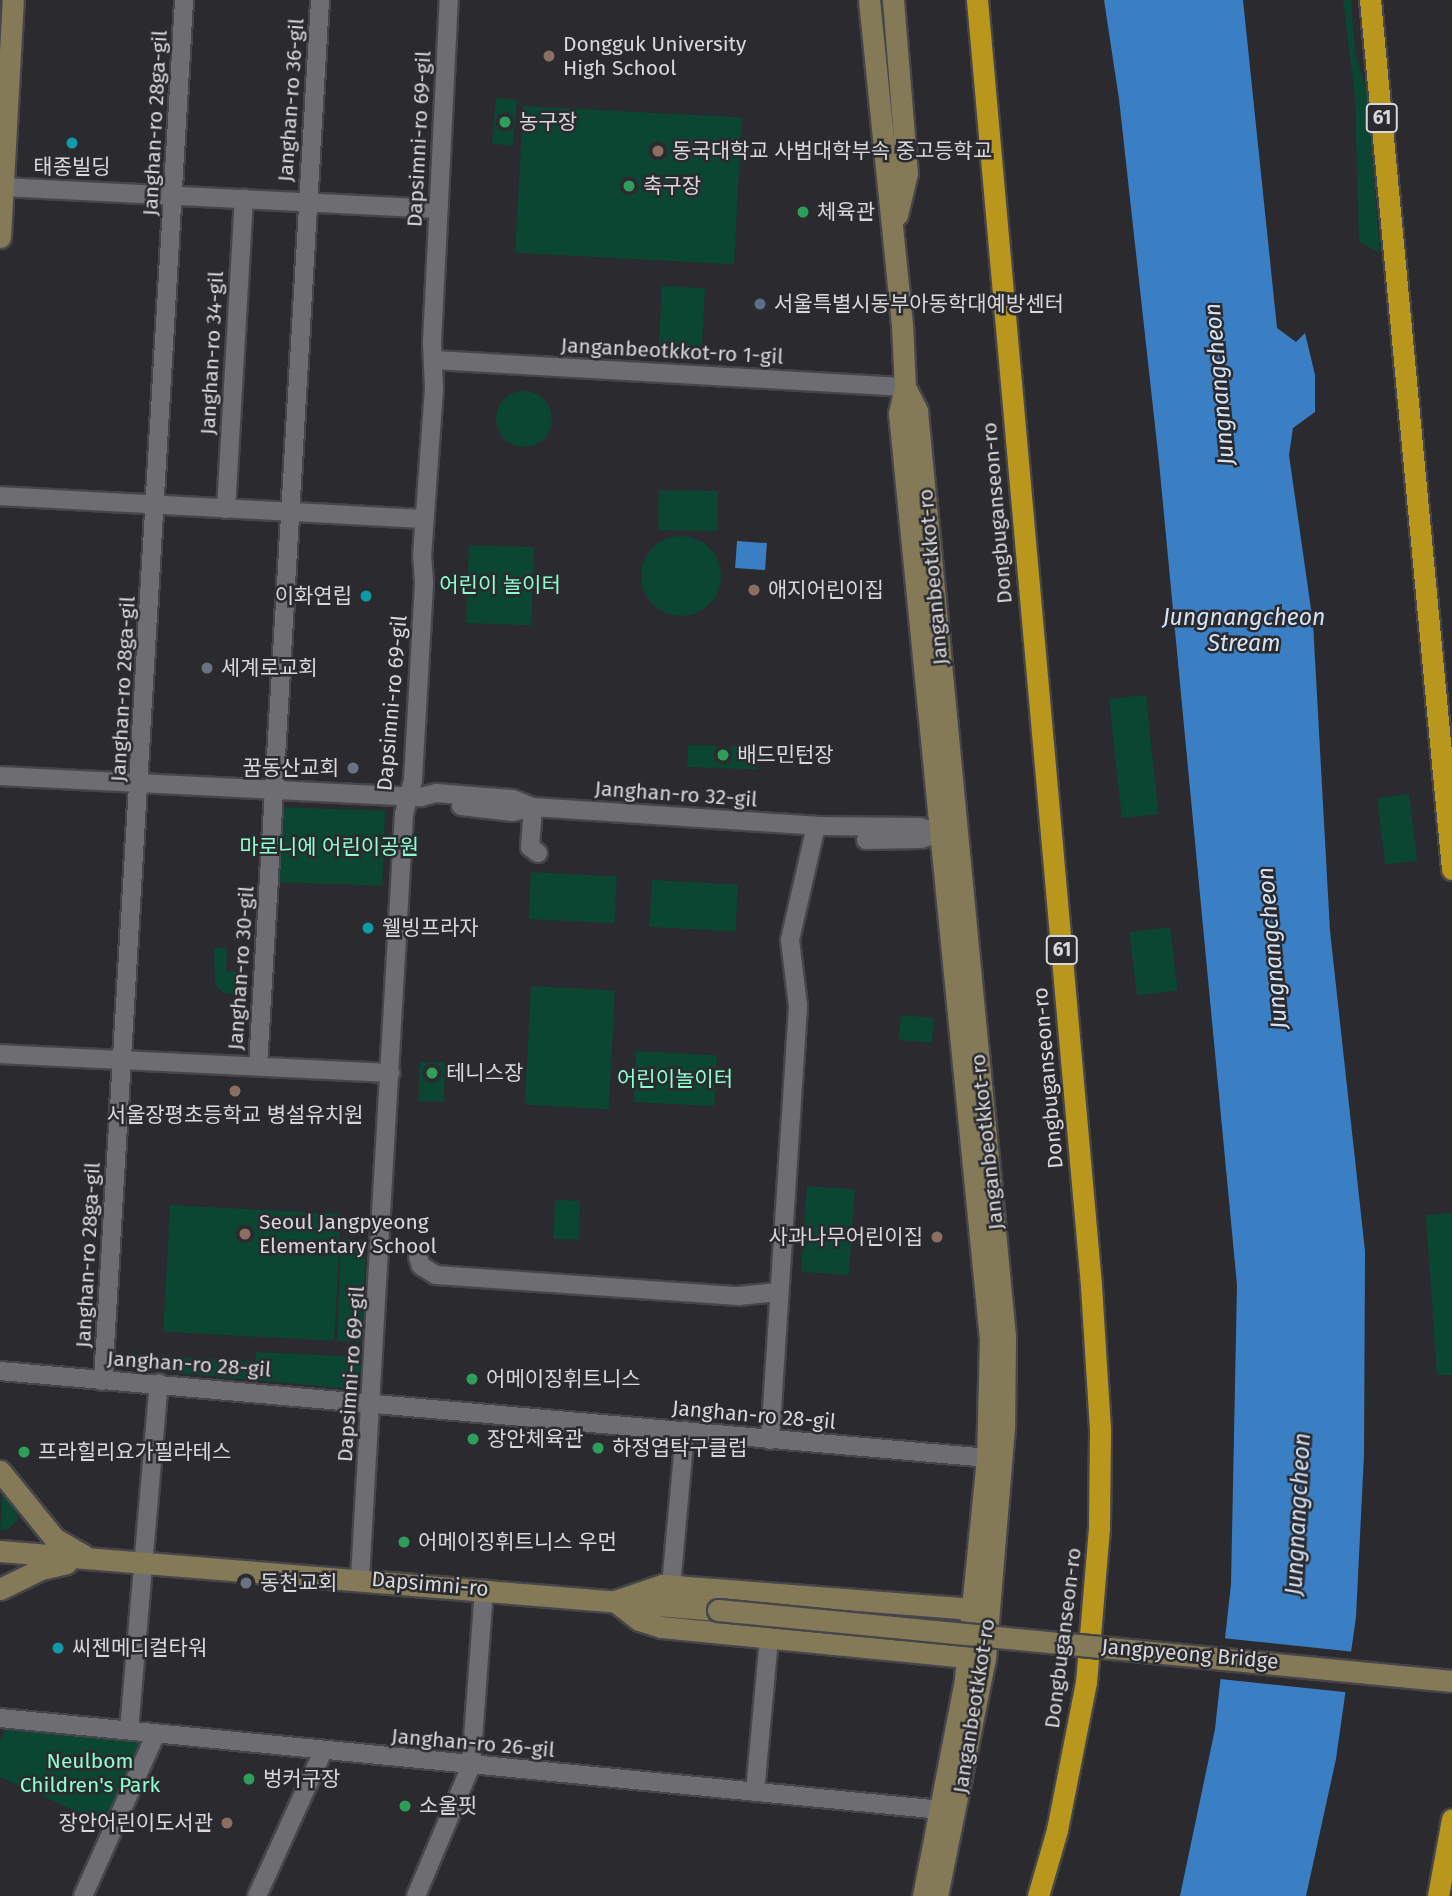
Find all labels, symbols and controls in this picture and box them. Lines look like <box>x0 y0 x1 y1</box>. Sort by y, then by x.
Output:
street label: Janghan-ro 36-gil <box>273 17 309 183</box>
street label: Janghan-ro 28ga-gil <box>138 29 172 217</box>
place label: Dongguk University High School <box>563 31 746 81</box>
marker: Dongguk University High School <box>541 48 557 64</box>
street label: Dapsimni-ro 69-gil <box>402 50 436 228</box>
road number: 61 <box>1364 102 1400 134</box>
place label: 농구장 <box>519 109 577 135</box>
marker: 농구장 <box>497 114 513 130</box>
marker: 태종빌딩 <box>64 135 80 151</box>
place label: 동국대학교 사범대학부속 중고등학교 <box>672 138 992 164</box>
marker: 동국대학교 사범대학부속 중고등학교 <box>650 143 666 159</box>
place label: 태종빌딩 <box>33 154 111 180</box>
place label: 축구장 <box>643 173 701 199</box>
marker: 축구장 <box>621 178 637 194</box>
place label: 체육관 <box>817 199 875 225</box>
marker: 체육관 <box>795 204 811 220</box>
street label: Janghan-ro 34-gil <box>195 271 229 435</box>
place label: 서울특별시동부아동학대예방센터 <box>774 291 1064 317</box>
marker: 서울특별시동부아동학대예방센터 <box>752 296 768 312</box>
water label: Jungnangcheon <box>1198 302 1240 466</box>
street label: Janganbeotkkot-ro 1-gil <box>560 333 784 369</box>
street label: Dongbuganseon-ro <box>977 421 1017 605</box>
street label: Janganbeotkkot-ro <box>913 488 953 666</box>
park label: 어린이 놀이터 <box>439 572 561 598</box>
place label: 애지어린이집 <box>768 577 884 603</box>
marker: 애지어린이집 <box>746 582 762 598</box>
place label: 이화연립 <box>275 583 352 609</box>
marker: 이화연립 <box>358 588 374 604</box>
street label: Janghan-ro 28ga-gil <box>106 595 140 783</box>
water label: Jungnangcheon Stream <box>1163 603 1325 657</box>
street label: Dapsimni-ro 69-gil <box>372 614 412 792</box>
place label: 세계로교회 <box>221 655 318 681</box>
marker: 세계로교회 <box>199 660 215 676</box>
place label: 배드민턴장 <box>737 742 834 768</box>
marker: 배드민턴장 <box>715 747 731 763</box>
place label: 꿈동산교회 <box>242 755 339 781</box>
marker: 꿈동산교회 <box>345 760 361 776</box>
street label: Janghan-ro 32-gil <box>594 776 758 812</box>
park label: 마로니에 어린이공원 <box>239 834 419 860</box>
water label: Jungnangcheon <box>1251 866 1293 1030</box>
street label: Janghan-ro 30-gil <box>223 885 259 1051</box>
place label: 웰빙프라자 <box>382 915 479 941</box>
marker: 웰빙프라자 <box>360 920 376 936</box>
road number: 61 <box>1044 934 1080 966</box>
street label: Dongbuganseon-ro <box>1028 986 1068 1170</box>
street label: Janganbeotkkot-ro <box>965 1053 1009 1231</box>
place label: 테니스장 <box>446 1060 523 1086</box>
marker: 테니스장 <box>424 1065 440 1081</box>
park label: 어린이놀이터 <box>617 1066 733 1092</box>
marker: 서울장평초등학교 병설유치원 <box>227 1083 243 1099</box>
place label: 서울장평초등학교 병설유치원 <box>107 1102 363 1128</box>
street label: Janghan-ro 28ga-gil <box>71 1161 105 1349</box>
place label: Seoul Jangpyeong Elementary School <box>259 1209 437 1259</box>
place label: 사과나무어린이집 <box>768 1224 923 1250</box>
marker: Seoul Jangpyeong Elementary School <box>237 1226 253 1242</box>
marker: 사과나무어린이집 <box>929 1229 945 1245</box>
street label: Dapsimni-ro 69-gil <box>332 1285 370 1463</box>
street label: Janghan-ro 28-gil <box>106 1346 272 1382</box>
place label: 어메이징휘트니스 <box>486 1366 641 1392</box>
marker: 어메이징휘트니스 <box>464 1371 480 1387</box>
street label: Janghan-ro 28-gil <box>671 1395 837 1435</box>
place label: 장안체육관 <box>487 1426 584 1452</box>
marker: 장안체육관 <box>465 1431 481 1447</box>
water label: Jungnangcheon <box>1280 1432 1316 1596</box>
place label: 하정엽탁구클럽 <box>612 1435 747 1461</box>
place label: 프라힐리요가필라테스 <box>38 1439 231 1465</box>
marker: 하정엽탁구클럽 <box>590 1440 606 1456</box>
marker: 프라힐리요가필라테스 <box>16 1444 32 1460</box>
place label: 어메이징휘트니스 우먼 <box>418 1529 617 1555</box>
marker: 어메이징휘트니스 우먼 <box>396 1534 412 1550</box>
street label: Dongbuganseon-ro <box>1039 1546 1087 1730</box>
street label: Dapsimni-ro <box>370 1566 490 1602</box>
place label: 동천교회 <box>260 1570 337 1596</box>
marker: 동천교회 <box>238 1575 254 1591</box>
street label: Janganbeotkkot-ro <box>948 1617 1000 1795</box>
street label: Jangpyeong Bridge <box>1100 1634 1280 1674</box>
place label: 씨젠메디컬타워 <box>72 1635 207 1661</box>
marker: 씨젠메디컬타워 <box>50 1640 66 1656</box>
street label: Janghan-ro 26-gil <box>390 1723 556 1763</box>
park label: Neulbom Children's Park <box>20 1748 160 1798</box>
place label: 벙커구장 <box>263 1766 340 1792</box>
marker: 벙커구장 <box>241 1771 257 1787</box>
place label: 소울핏 <box>419 1793 477 1819</box>
marker: 소울핏 <box>397 1798 413 1814</box>
place label: 장안어린이도서관 <box>58 1810 213 1836</box>
marker: 장안어린이도서관 <box>219 1815 235 1831</box>

